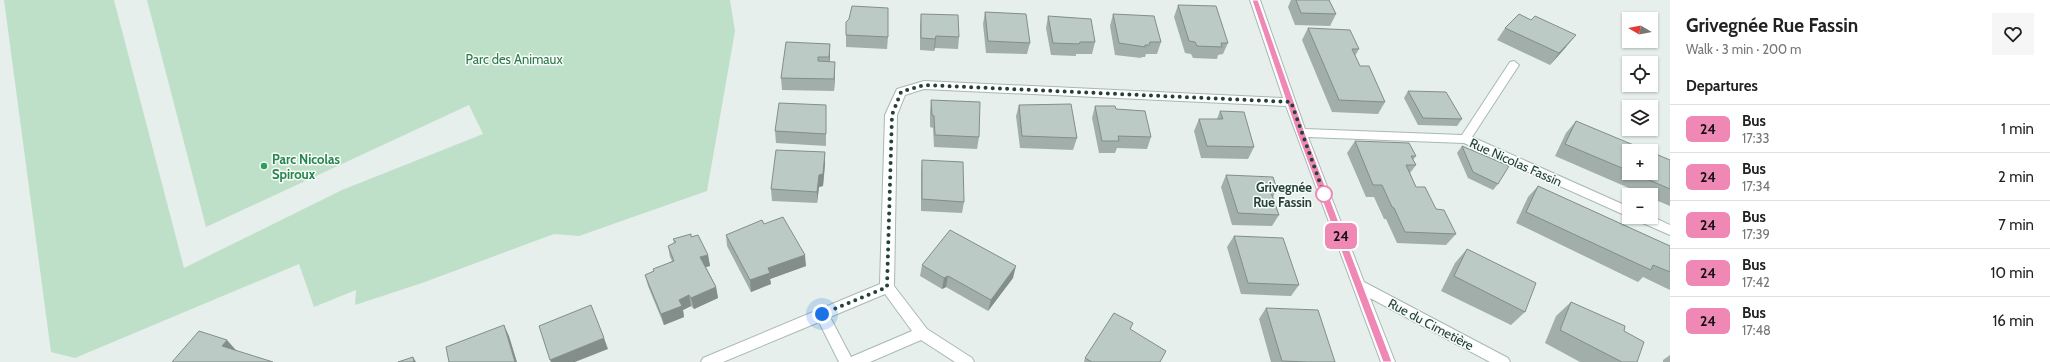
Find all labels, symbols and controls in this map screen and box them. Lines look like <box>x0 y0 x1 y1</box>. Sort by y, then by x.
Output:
north arrow <box>1622 12 1658 48</box>
map controls <box>1622 12 1658 224</box>
button: heart <box>1992 13 2034 55</box>
text: Grivegnée Rue Fassin <box>1686 14 1858 37</box>
text: Walk · 3 min · 200 m <box>1686 41 1801 57</box>
park label: Parc des Animaux <box>465 51 563 67</box>
button: locate <box>1622 56 1658 92</box>
text: Departures <box>1686 77 1758 95</box>
button: layers <box>1622 100 1658 136</box>
text: Bus <box>1742 112 1766 130</box>
text: 24 <box>1700 120 1716 138</box>
text: 1 min <box>2001 120 2034 138</box>
text: 17:33 <box>1742 130 1770 146</box>
street label: Rue Nicolas Fassin <box>1467 134 1565 190</box>
button: + <box>1622 144 1658 180</box>
place label: Parc Nicolas Spiroux <box>272 151 340 182</box>
text: Bus <box>1742 160 1766 178</box>
marker: Parc Nicolas Spiroux <box>259 161 269 171</box>
text: 24 <box>1700 168 1716 186</box>
text: 2 min <box>1998 168 2034 186</box>
text: 17:34 <box>1742 178 1770 194</box>
place label: Grivegnée Rue Fassin <box>1253 179 1312 210</box>
marker: Grivegnée Rue Fassin <box>1315 185 1333 203</box>
button: − <box>1622 188 1658 224</box>
text: Bus <box>1742 208 1766 226</box>
text: 24 <box>1700 216 1716 234</box>
text: 7 min <box>1998 216 2034 234</box>
line badge: 24 <box>1323 223 1359 249</box>
text: 17:39 <box>1742 226 1770 242</box>
text: 24 <box>1333 227 1349 245</box>
text: Bus <box>1742 256 1766 274</box>
text: 24 <box>1700 264 1716 282</box>
text: 10 min <box>1991 264 2034 282</box>
text: 17:42 <box>1742 274 1770 290</box>
street label: Rue du Cimetière <box>1385 295 1477 353</box>
your location <box>812 304 832 324</box>
text: Bus <box>1742 304 1766 322</box>
text: 24 <box>1700 312 1716 330</box>
text: 16 min <box>1992 312 2034 330</box>
text: 17:48 <box>1742 322 1771 338</box>

